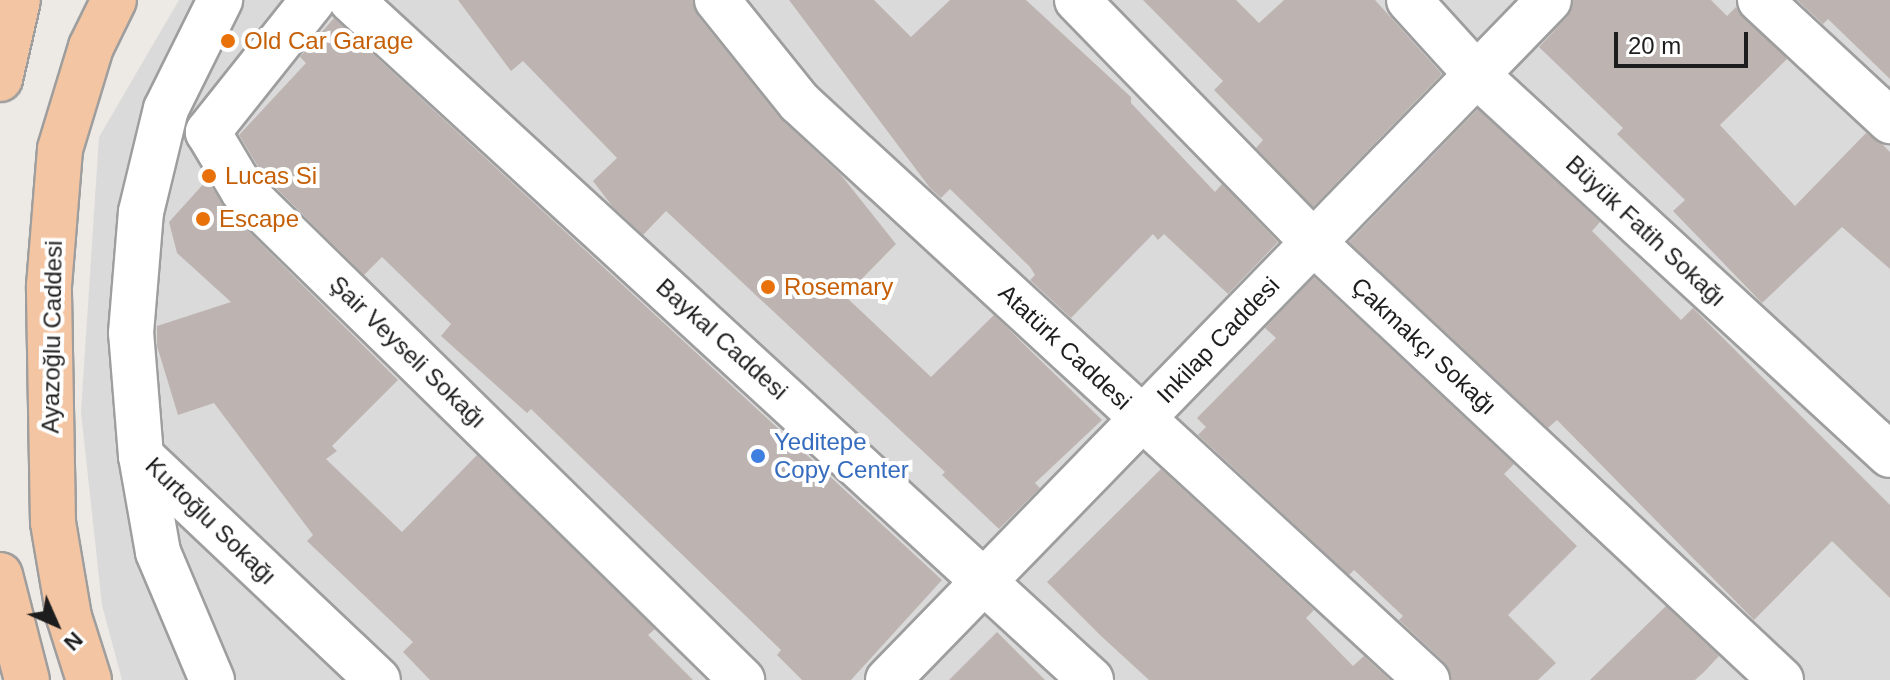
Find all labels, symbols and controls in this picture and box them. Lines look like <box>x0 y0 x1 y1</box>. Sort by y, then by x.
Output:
scale bar <box>1618 16 1752 66</box>
place label: Old Car Garage <box>244 27 413 55</box>
marker: Old Car Garage <box>219 32 237 50</box>
text: 20 m <box>1628 32 1681 59</box>
street label: Büyük Fatih Sokağı <box>1560 150 1732 312</box>
place label: Lucas Si <box>225 162 317 190</box>
marker: Lucas Si <box>200 167 218 185</box>
place label: Escape <box>219 205 299 233</box>
marker: Escape <box>194 210 212 228</box>
street label: Ayazoğlu Caddesi <box>36 240 68 434</box>
street label: Şair Veyseli Sokağı <box>324 270 492 434</box>
street label: Inkilap Caddesi <box>1151 271 1285 409</box>
street label: Çakmakçı Sokağı <box>1345 271 1503 421</box>
street label: Baykal Caddesi <box>650 273 794 405</box>
place label: Rosemary <box>784 273 893 301</box>
marker: Rosemary <box>759 278 777 296</box>
street label: Atatürk Caddesi <box>993 278 1137 416</box>
place label: Yeditepe Copy Center <box>774 428 909 484</box>
marker: Yeditepe Copy Center <box>749 447 767 465</box>
street label: Kurtoğlu Sokağı <box>140 451 282 591</box>
north arrow <box>16 584 96 664</box>
text: N <box>59 627 88 656</box>

